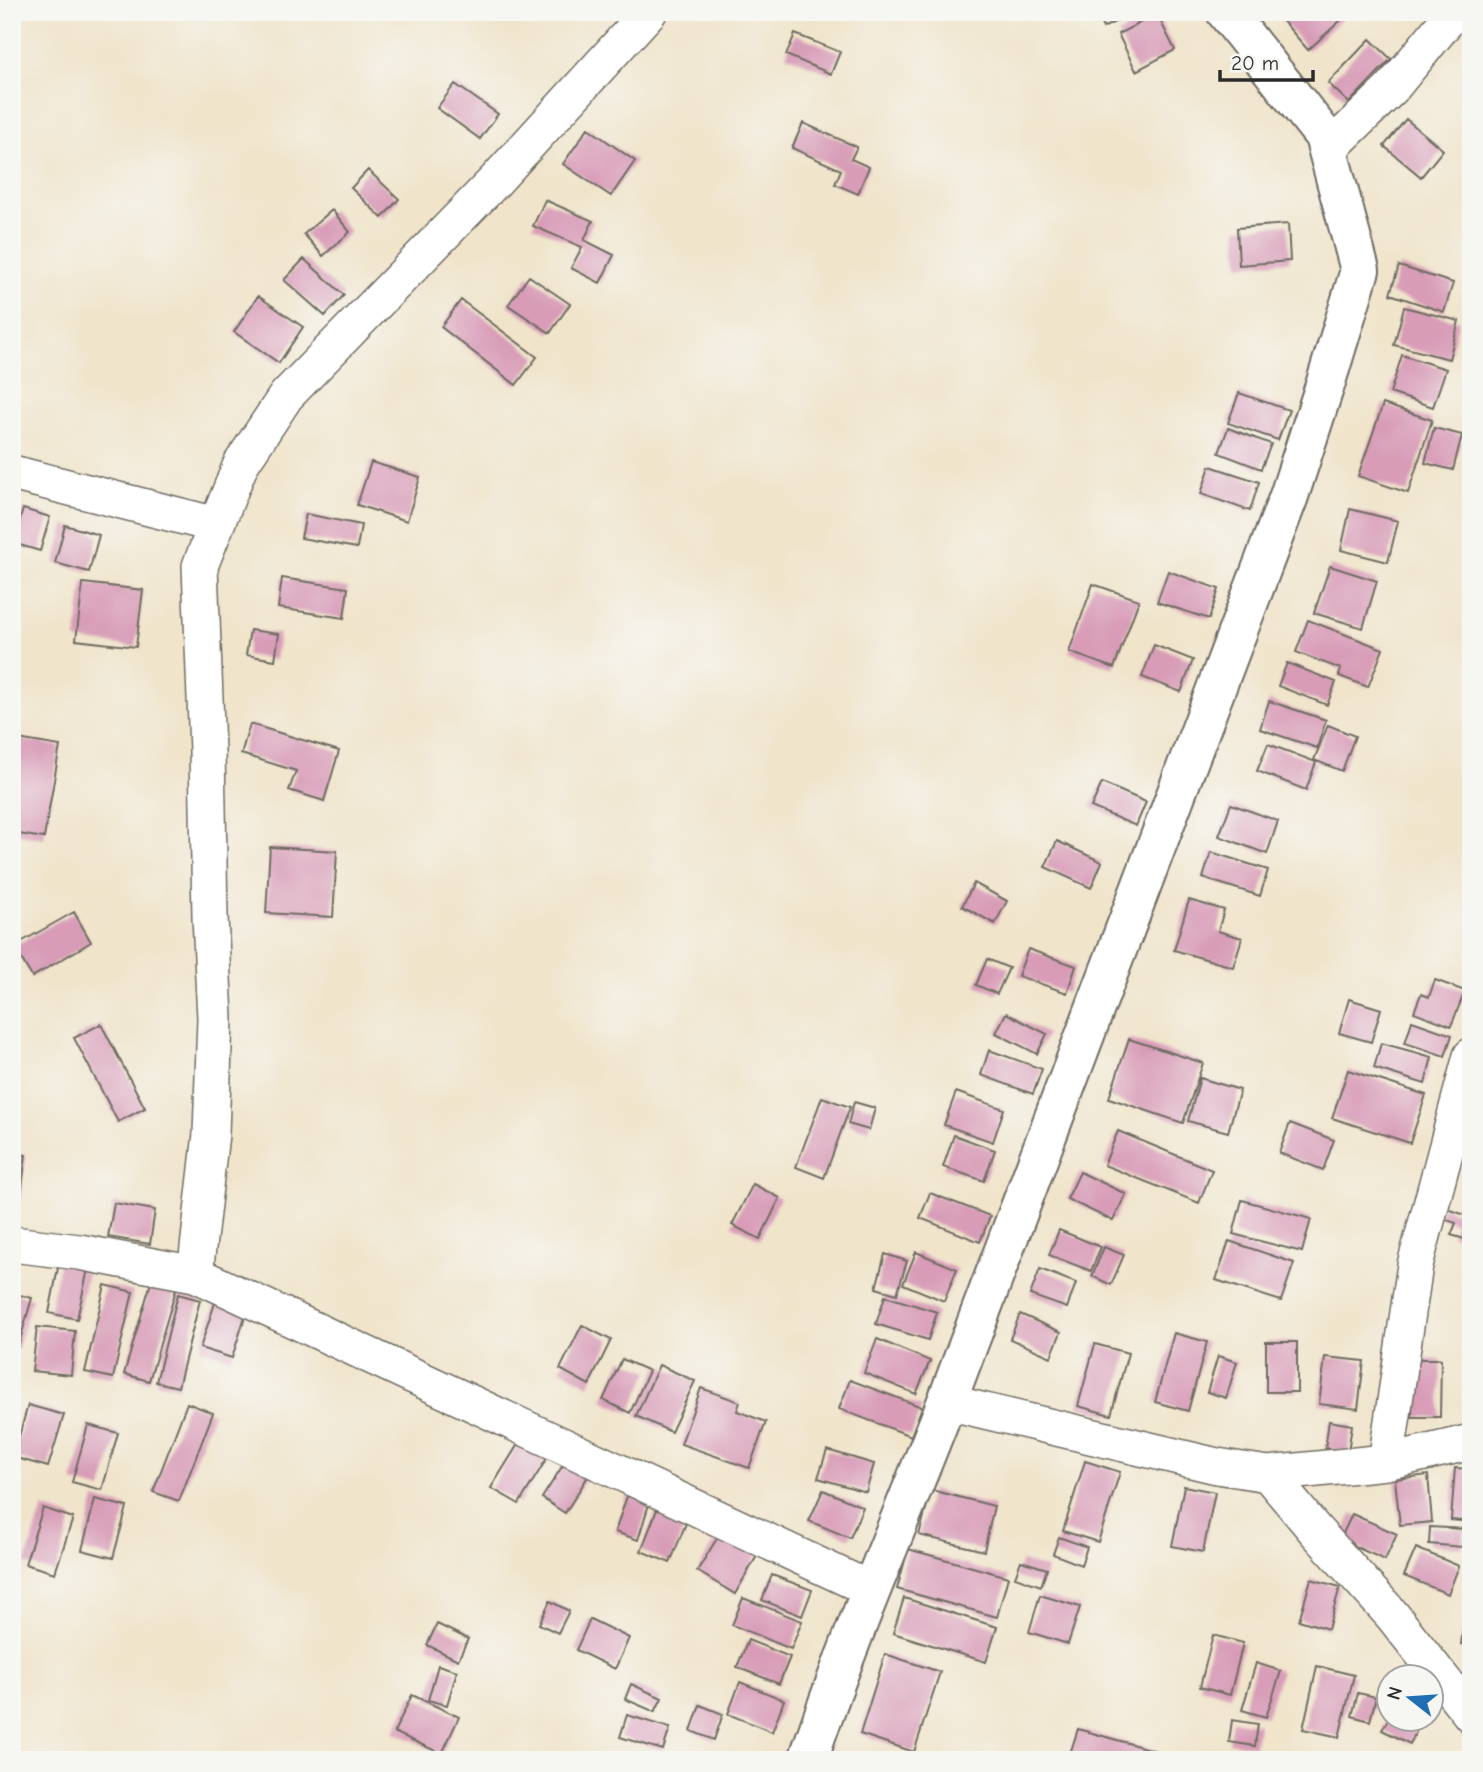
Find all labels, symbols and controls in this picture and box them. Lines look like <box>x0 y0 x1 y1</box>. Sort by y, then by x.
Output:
scale bar <box>1220 38 1313 82</box>
text: 20 m <box>1231 51 1279 75</box>
north arrow <box>1374 1664 1444 1734</box>
text: N <box>1382 1684 1407 1702</box>

